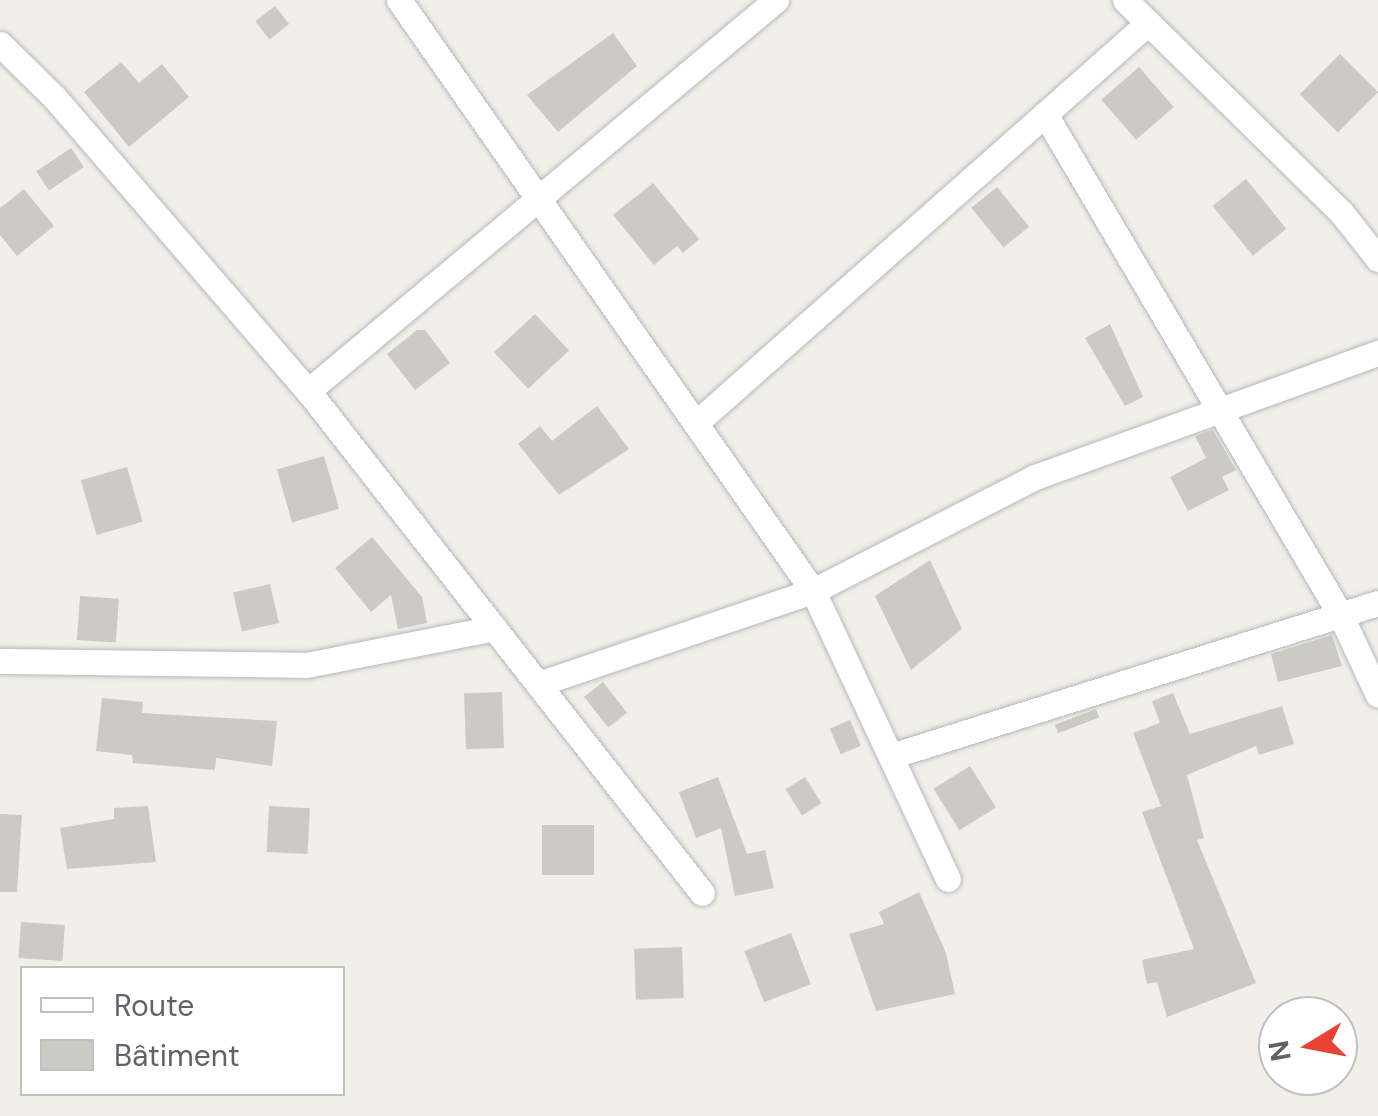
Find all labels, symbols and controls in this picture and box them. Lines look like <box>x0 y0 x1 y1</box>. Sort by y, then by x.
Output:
legend <box>20 966 345 1096</box>
text: Route <box>114 986 194 1025</box>
north arrow <box>1258 996 1358 1096</box>
text: Bâtiment <box>114 1036 240 1075</box>
text: N <box>1260 1038 1300 1064</box>

